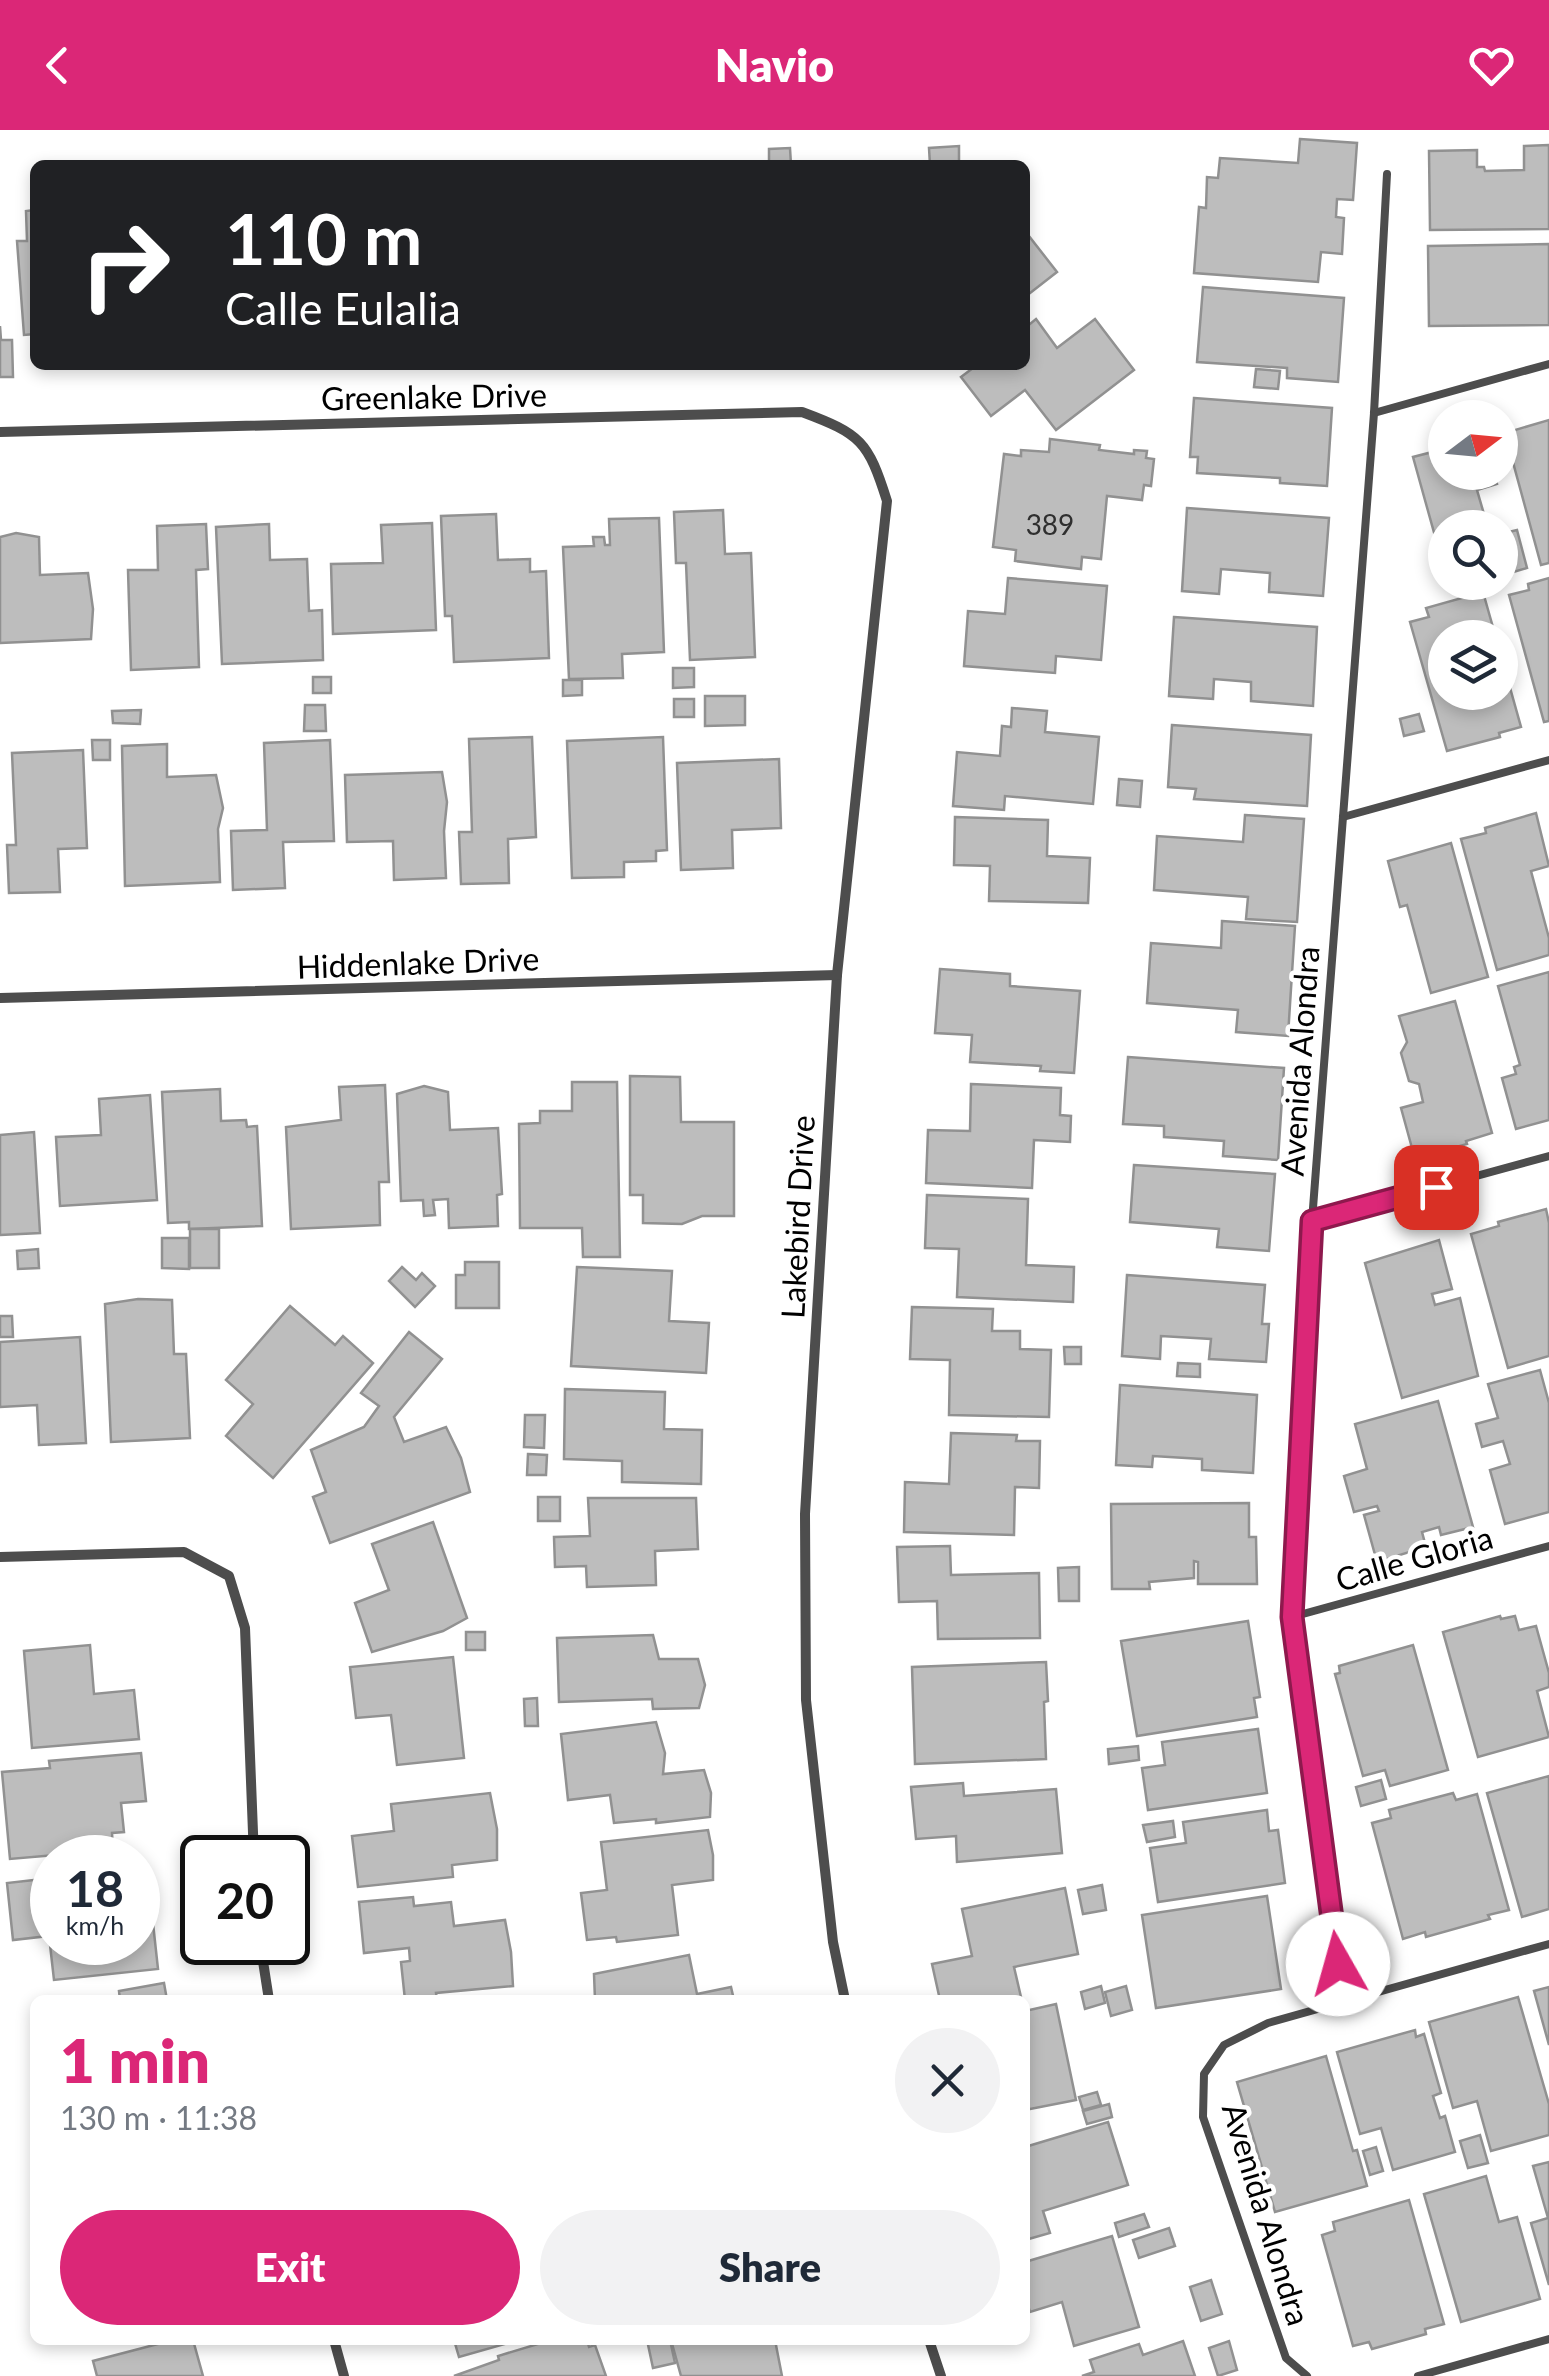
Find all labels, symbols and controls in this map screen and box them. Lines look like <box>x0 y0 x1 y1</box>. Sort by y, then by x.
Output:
icon: back <box>30 38 85 93</box>
text: Navio <box>715 38 834 92</box>
icon: heart <box>1464 38 1519 93</box>
text: 110 m <box>225 196 422 280</box>
icon: right <box>60 200 190 330</box>
text: Calle Eulalia <box>225 281 461 335</box>
street label: Greenlake Drive <box>321 375 547 417</box>
north arrow <box>1428 400 1518 490</box>
map controls <box>1428 400 1518 710</box>
house number: 389 <box>1026 507 1074 541</box>
button: search <box>1428 510 1518 600</box>
button: layers <box>1428 620 1518 710</box>
street label: Hiddenlake Drive <box>296 938 540 986</box>
street label: Avenida Alondra <box>1272 945 1326 1177</box>
street label: Lakebird Drive <box>772 1114 822 1320</box>
pin <box>1394 1145 1479 1230</box>
icon: arrive <box>1409 1160 1464 1215</box>
street label: Calle Gloria <box>1331 1517 1497 1599</box>
speed limit sign: 20 <box>180 1835 310 1965</box>
text: 18 <box>66 1858 124 1918</box>
text: km/h <box>66 1910 124 1940</box>
position arrow <box>1286 1912 1390 2016</box>
text: 1 min <box>60 2024 210 2096</box>
button: close <box>895 2028 1000 2133</box>
text: 130 m · 11:38 <box>60 2098 257 2137</box>
street label: Avenida Alondra <box>1215 2098 1319 2330</box>
button: Exit <box>60 2210 520 2325</box>
button: Share <box>540 2210 1000 2325</box>

